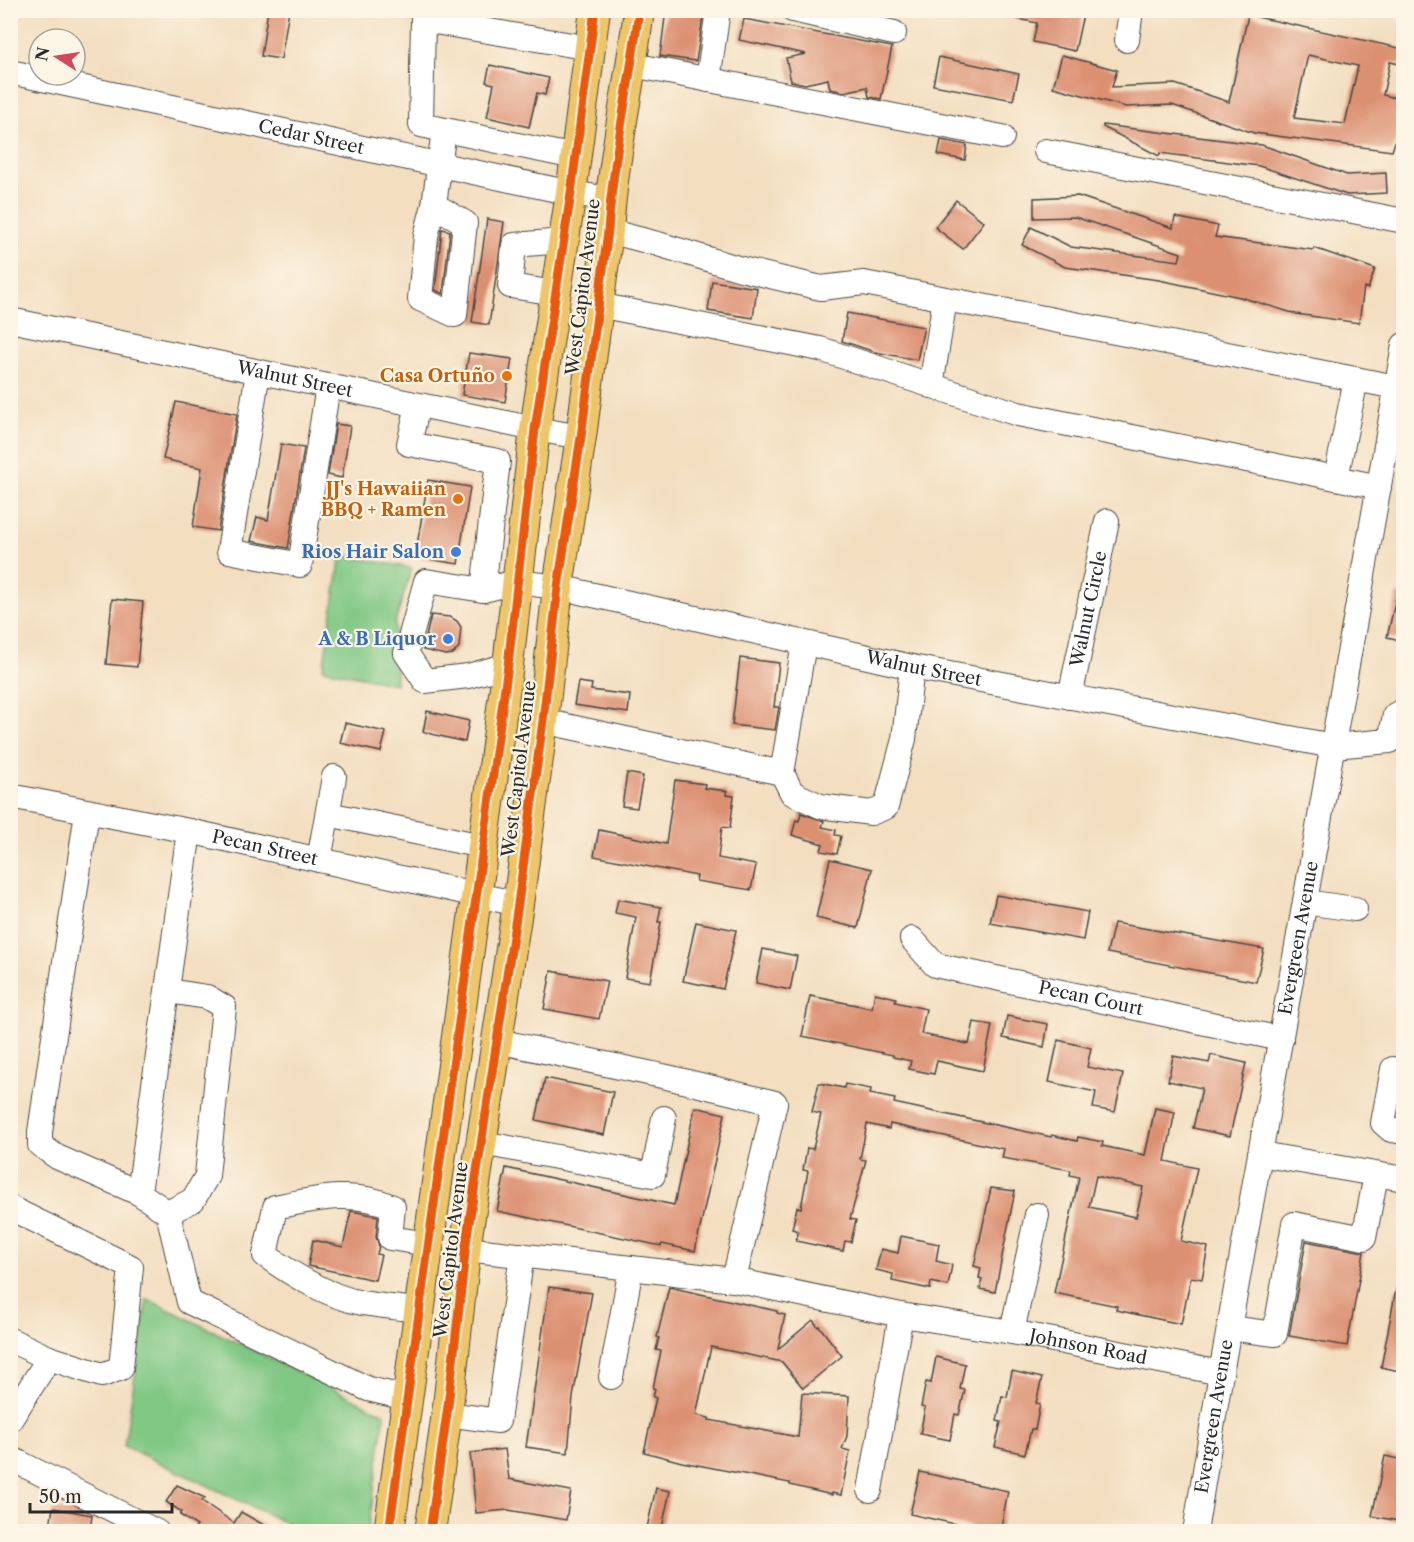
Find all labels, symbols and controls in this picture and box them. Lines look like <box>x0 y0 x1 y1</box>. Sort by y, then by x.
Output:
north arrow <box>27 27 87 87</box>
text: N <box>31 45 54 63</box>
street label: Cedar Street <box>256 115 367 159</box>
street label: West Capitol Avenue <box>561 197 605 378</box>
street label: Walnut Street <box>234 356 355 402</box>
place label: Casa Ortuño <box>380 365 495 387</box>
marker: Casa Ortuño <box>500 369 514 383</box>
place label: JJ's Hawaiian BBQ + Ramen <box>321 478 447 521</box>
marker: JJ's Hawaiian BBQ + Ramen <box>451 492 465 506</box>
place label: Rios Hair Salon <box>301 541 445 563</box>
marker: Rios Hair Salon <box>449 545 463 559</box>
street label: Walnut Circle <box>1065 549 1111 670</box>
place label: A & B Liquor <box>317 628 436 650</box>
marker: A & B Liquor <box>441 632 455 646</box>
street label: Walnut Street <box>863 646 984 691</box>
street label: West Capitol Avenue <box>497 679 541 860</box>
street label: Pecan Street <box>210 825 320 870</box>
street label: Evergreen Avenue <box>1274 859 1323 1017</box>
street label: Pecan Court <box>1036 976 1146 1020</box>
street label: West Capitol Avenue <box>429 1160 473 1341</box>
street label: Johnson Road <box>1025 1324 1149 1369</box>
street label: Evergreen Avenue <box>1190 1338 1238 1495</box>
scale bar <box>30 1476 172 1514</box>
text: 50 m <box>39 1486 82 1508</box>

